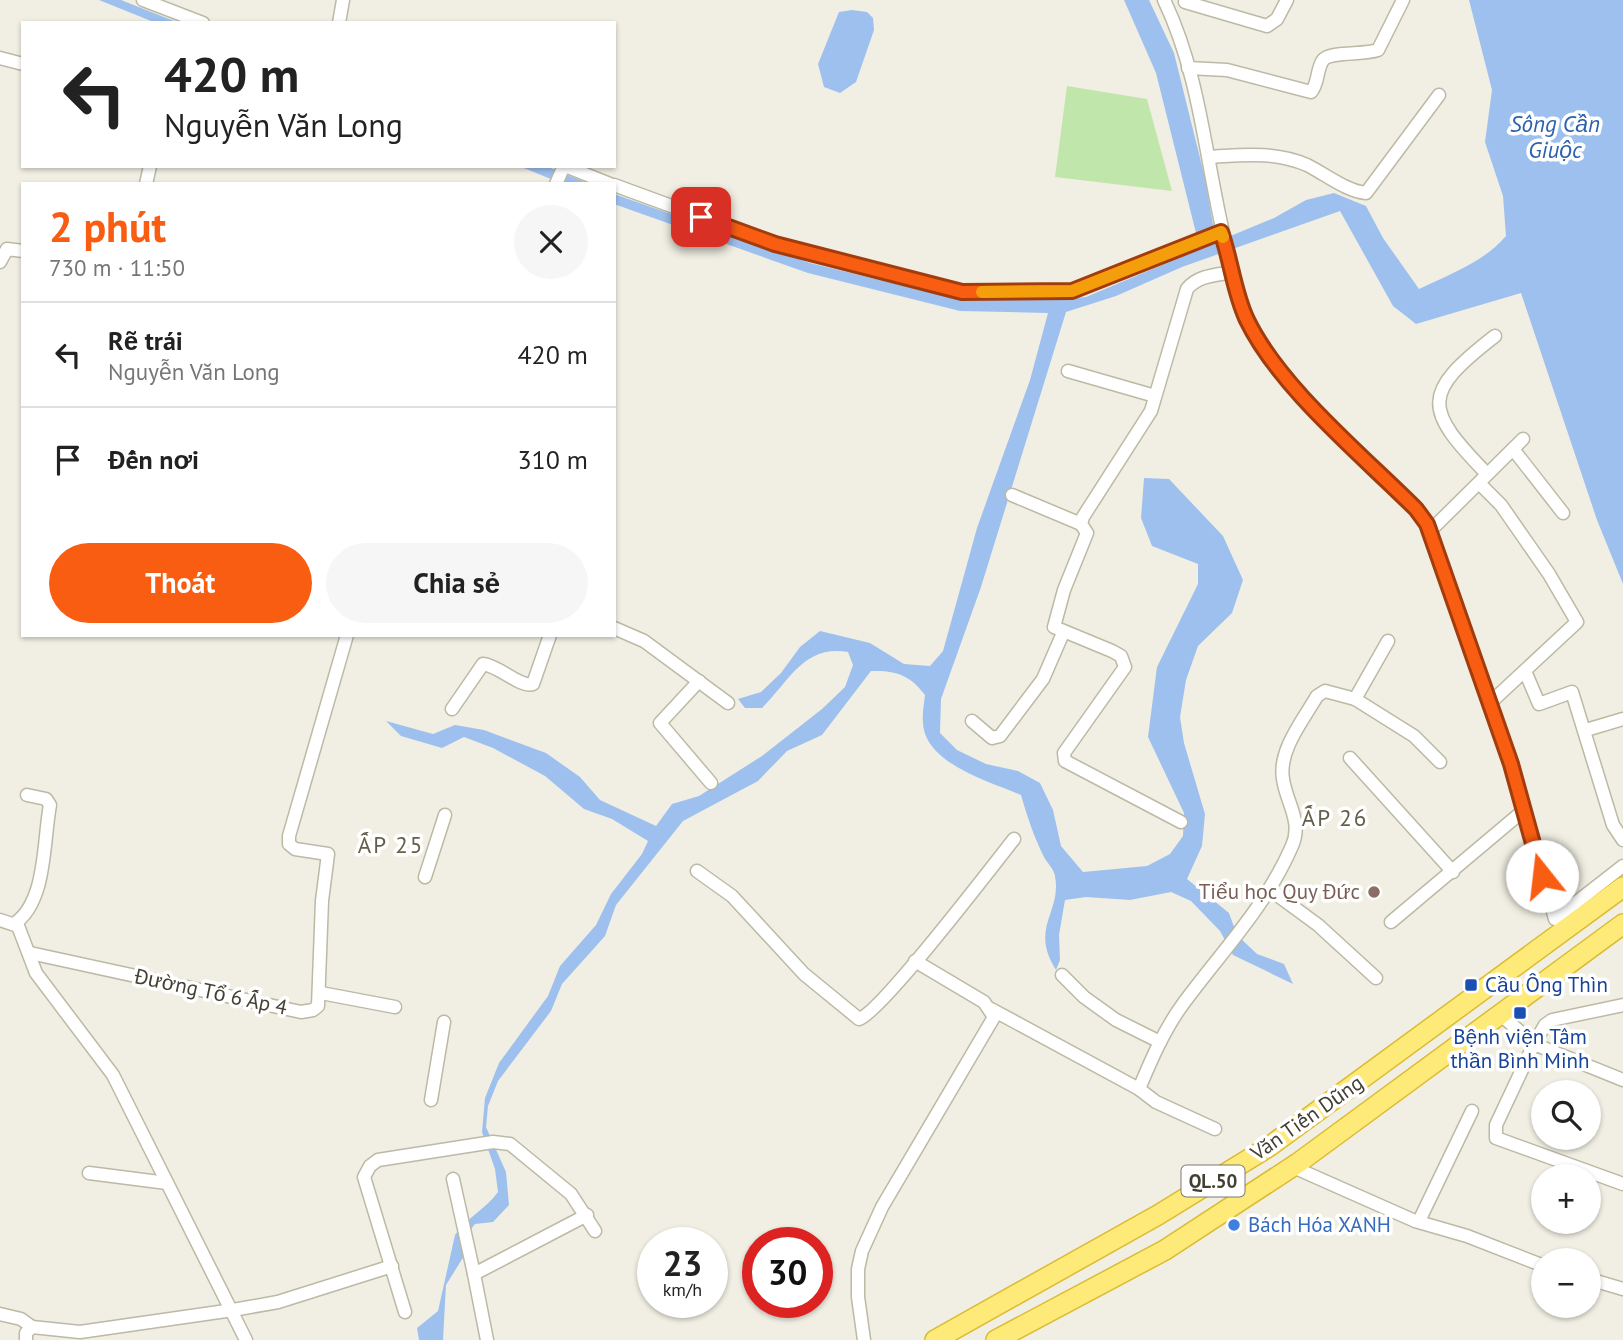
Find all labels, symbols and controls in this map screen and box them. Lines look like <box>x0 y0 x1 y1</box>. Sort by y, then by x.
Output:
text: 420 m <box>164 42 299 106</box>
icon: left <box>49 49 140 140</box>
text: Nguyễn Văn Long <box>164 104 403 146</box>
water label: Sông Cần Giuộc <box>1510 109 1600 164</box>
pin <box>671 187 731 247</box>
icon: arrive <box>682 198 720 236</box>
text: 2 phút <box>49 199 166 254</box>
button: close <box>514 205 588 279</box>
text: 730 m · 11:50 <box>49 253 185 282</box>
text: Rẽ trái <box>108 324 183 357</box>
icon: left <box>49 336 87 374</box>
text: 420 m <box>517 338 588 371</box>
text: Nguyễn Văn Long <box>108 357 280 386</box>
icon: arrive <box>49 441 87 479</box>
text: Đến nơi <box>108 443 199 476</box>
text: 310 m <box>517 443 588 476</box>
button: Thoát <box>49 543 312 623</box>
button: Chia sẻ <box>326 543 588 623</box>
district label: ẤP 26 <box>1302 803 1368 832</box>
district label: ẤP 25 <box>358 830 424 859</box>
position arrow <box>1505 839 1579 913</box>
place label: Tiểu học Quy Đức <box>1199 878 1360 905</box>
marker: Tiểu học Quy Đức <box>1366 884 1382 900</box>
street label: Đường Tổ 6 Ấp 4 <box>131 962 290 1021</box>
place label: Cầu Ông Thìn <box>1485 971 1608 998</box>
marker: Cầu Ông Thìn <box>1463 977 1479 993</box>
marker: Bệnh viện Tâm thần Bình Minh <box>1512 1005 1528 1021</box>
place label: Bệnh viện Tâm thần Bình Minh <box>1450 1023 1590 1074</box>
street label: Văn Tiến Dũng <box>1244 1069 1368 1167</box>
map controls <box>1531 1080 1601 1318</box>
button: search <box>1531 1080 1601 1150</box>
button: + <box>1531 1164 1601 1234</box>
road number: QL.50 <box>1182 1166 1244 1196</box>
place label: Bách Hóa XANH <box>1248 1211 1391 1238</box>
marker: Bách Hóa XANH <box>1226 1217 1242 1233</box>
speed limit sign: 30 <box>742 1227 833 1318</box>
text: 23 <box>663 1240 702 1286</box>
button: − <box>1531 1248 1601 1318</box>
text: km/h <box>663 1278 702 1301</box>

